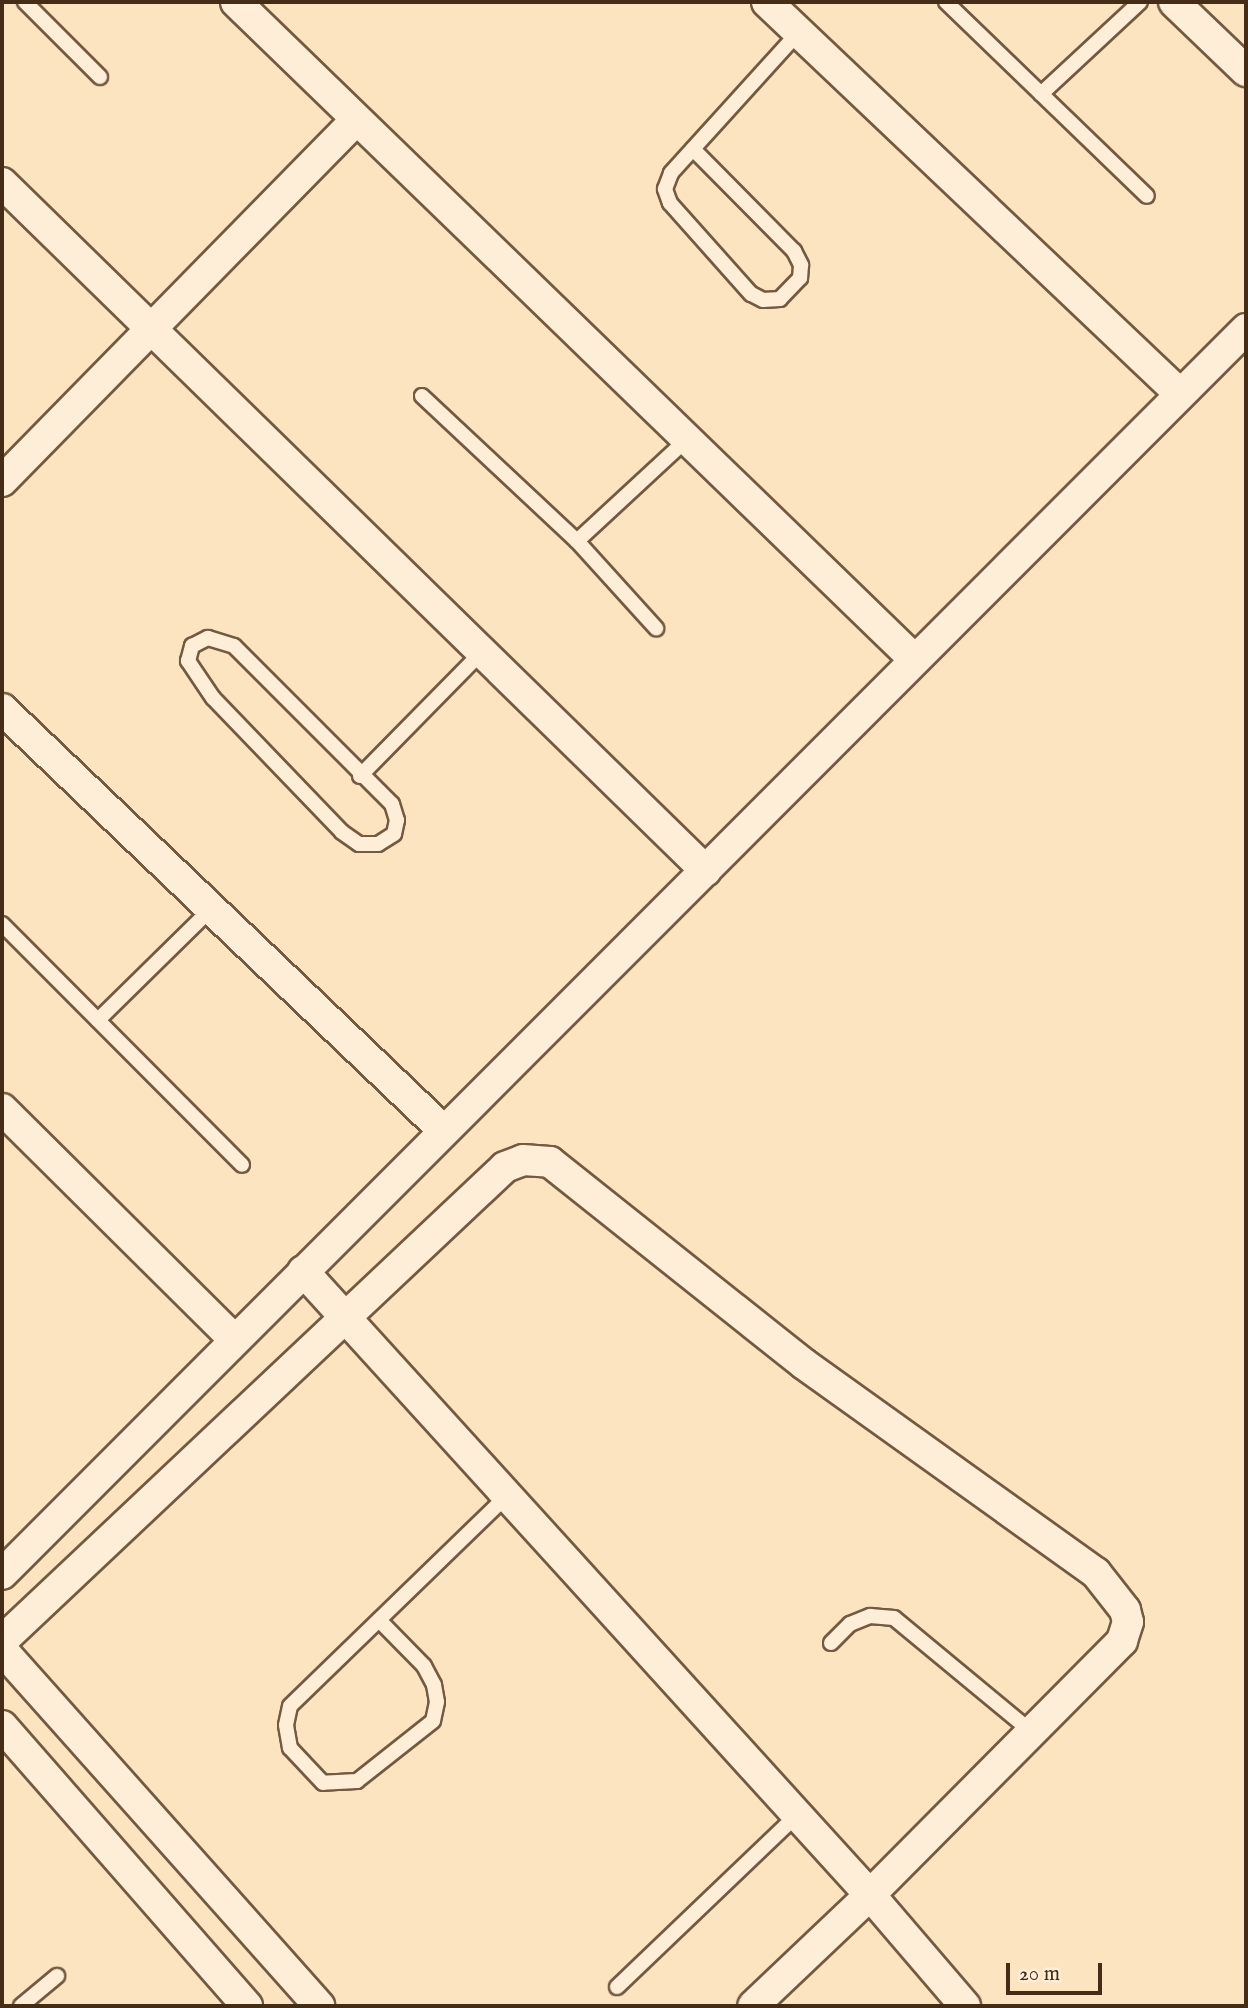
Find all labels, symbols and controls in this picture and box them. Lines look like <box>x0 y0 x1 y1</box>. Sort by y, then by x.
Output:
scale bar <box>1010 1948 1106 1992</box>
text: 20 m <box>1019 1961 1060 1988</box>

